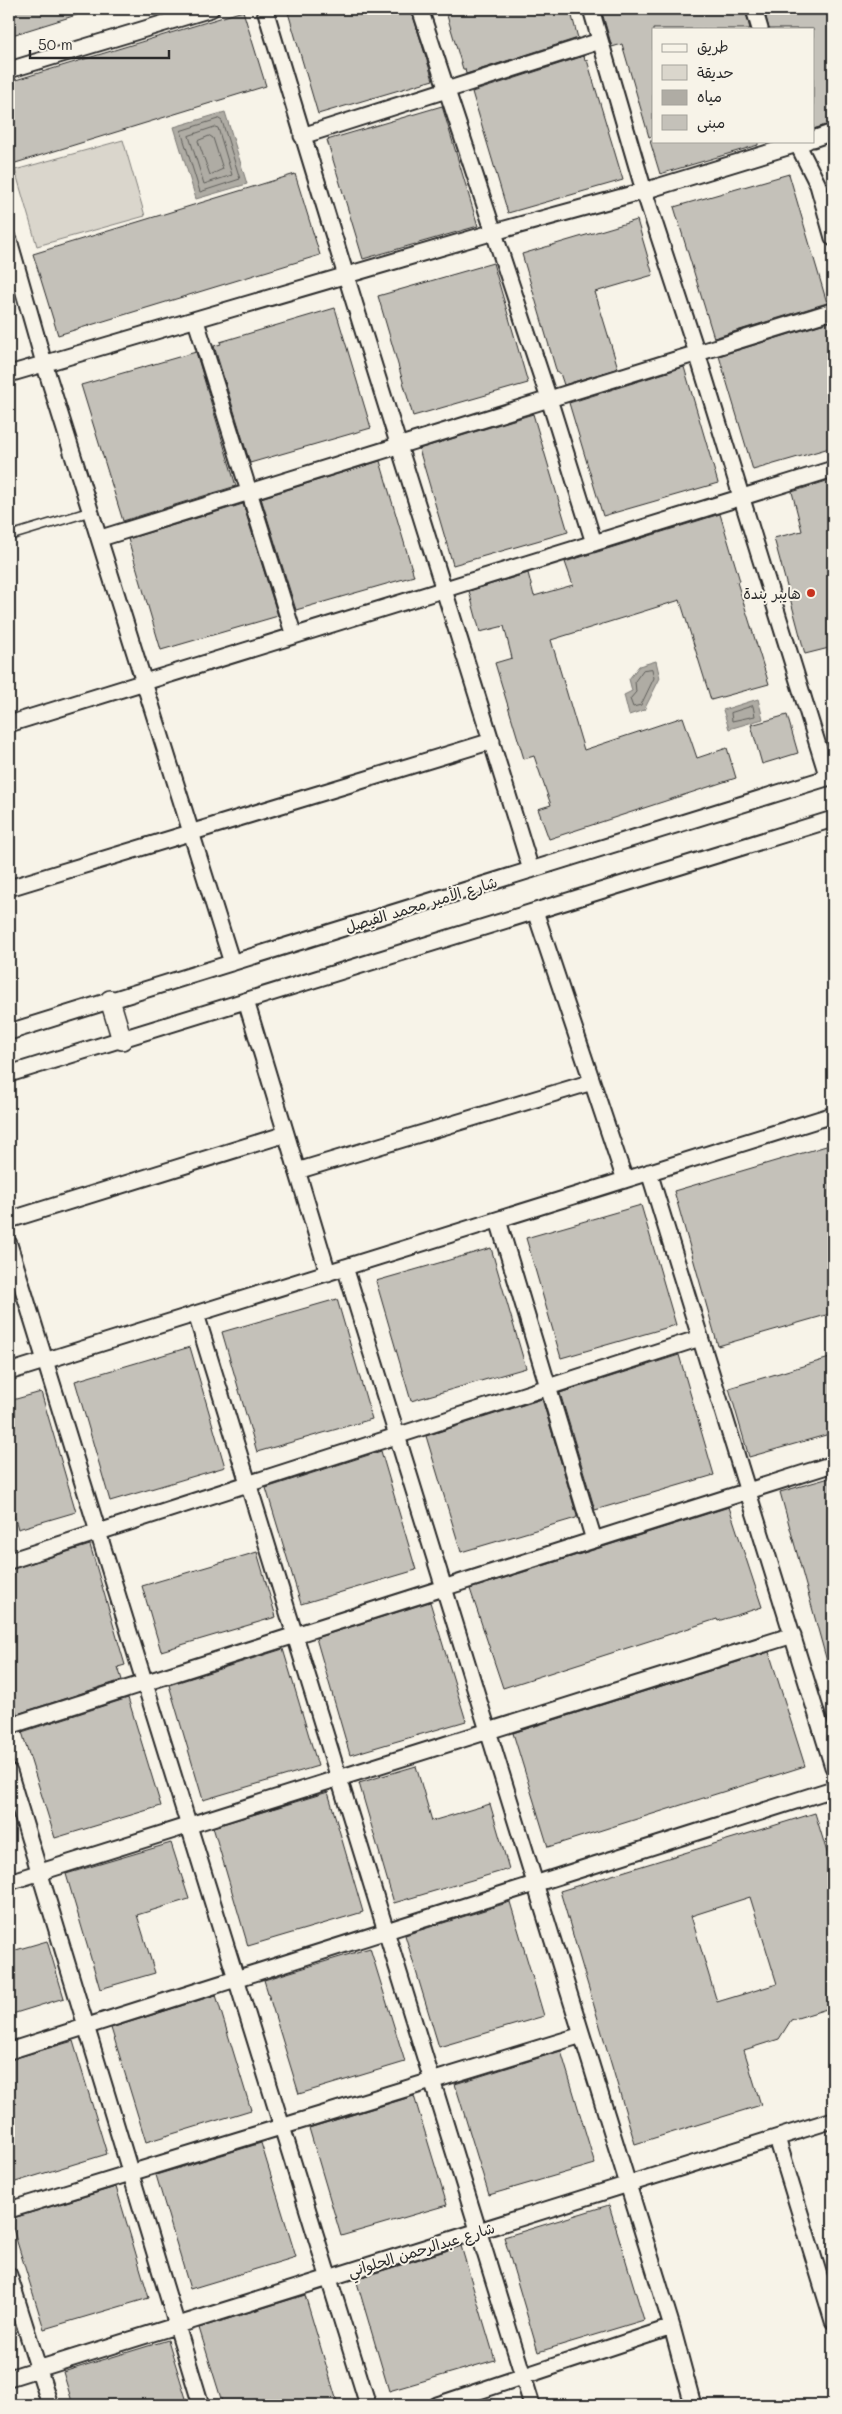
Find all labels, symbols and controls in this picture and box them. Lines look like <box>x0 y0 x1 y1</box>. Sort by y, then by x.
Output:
scale bar <box>30 28 169 60</box>
legend <box>652 28 814 142</box>
text: 50 m <box>38 34 73 54</box>
text: طريق <box>697 36 729 56</box>
text: حديقة <box>697 62 734 82</box>
text: مياه <box>697 86 722 106</box>
text: مبنى <box>697 112 725 133</box>
place label: هايبر بندة <box>743 583 801 603</box>
marker: هايبر بندة <box>805 587 817 599</box>
street label: شارع الأمير محمد الفيصل <box>343 871 500 938</box>
street label: شارع عبدالرحمن الحلواني <box>345 2217 498 2285</box>

